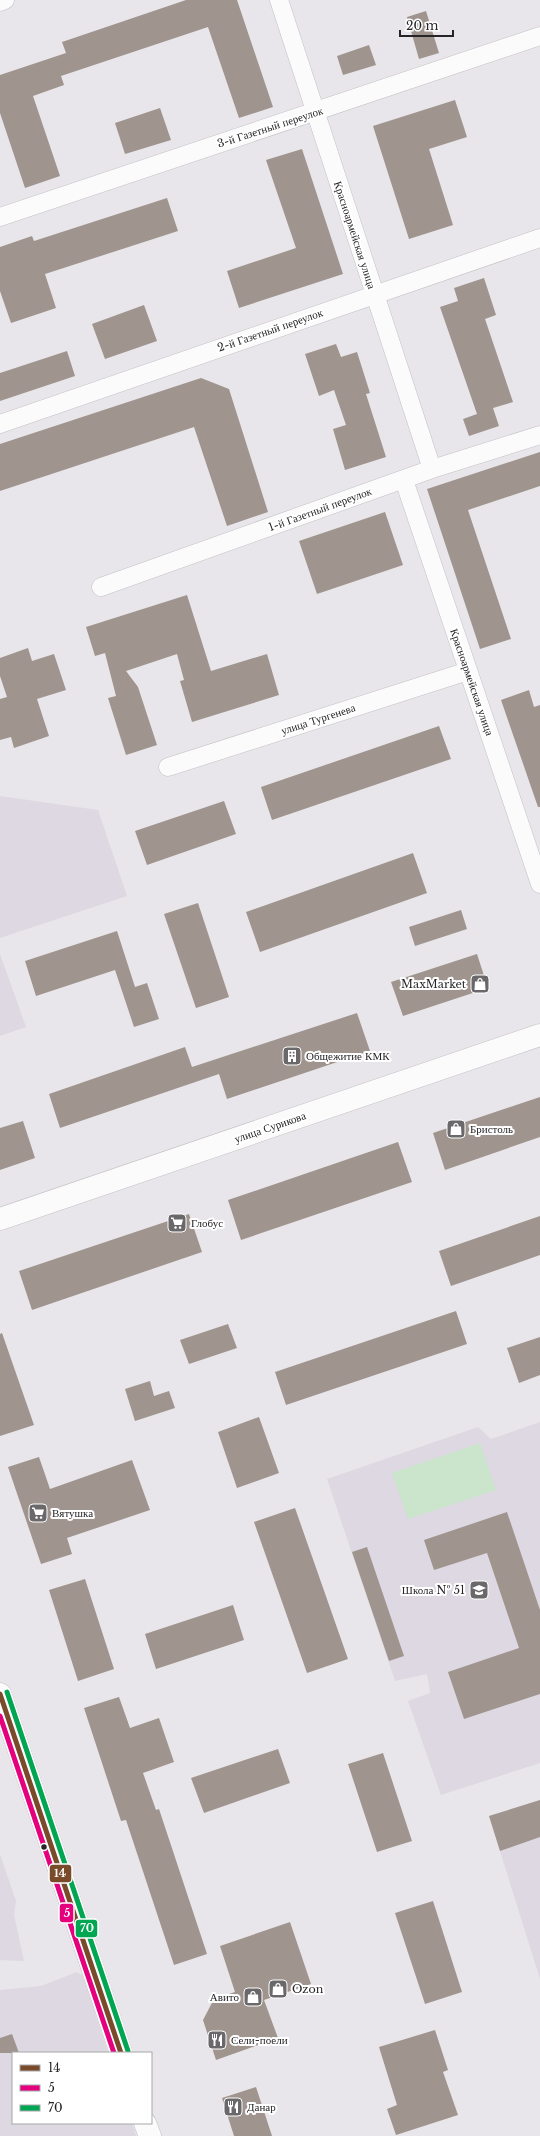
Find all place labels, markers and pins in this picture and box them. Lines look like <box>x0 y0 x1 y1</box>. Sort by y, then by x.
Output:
shop icon: MaxMarket <box>469 973 491 995</box>
place label: MaxMarket <box>401 977 467 991</box>
building icon: Общежитие КМК <box>281 1045 303 1067</box>
place label: Общежитие КМК <box>306 1049 390 1063</box>
shop icon: Бристоль <box>445 1118 467 1140</box>
place label: Бристоль <box>470 1122 513 1136</box>
supermarket icon: Глобус <box>166 1212 188 1234</box>
place label: Глобус <box>191 1216 223 1230</box>
supermarket icon: Вятушка <box>27 1502 49 1524</box>
place label: Вятушка <box>52 1506 93 1520</box>
school or university icon: Школа № 51 <box>468 1579 490 1601</box>
place label: Школа № 51 <box>402 1583 465 1597</box>
unlabelled marker <box>39 1842 49 1852</box>
shop icon: Ozon <box>267 1978 289 2000</box>
place label: Ozon <box>292 1982 324 1996</box>
shop icon: Авито <box>242 1986 264 2008</box>
place label: Авито <box>210 1990 239 2004</box>
restaurant icon: Сели-поели <box>206 2029 228 2051</box>
place label: Сели-поели <box>231 2033 288 2047</box>
restaurant icon: Данар <box>222 2096 244 2118</box>
place label: Данар <box>247 2100 276 2114</box>

